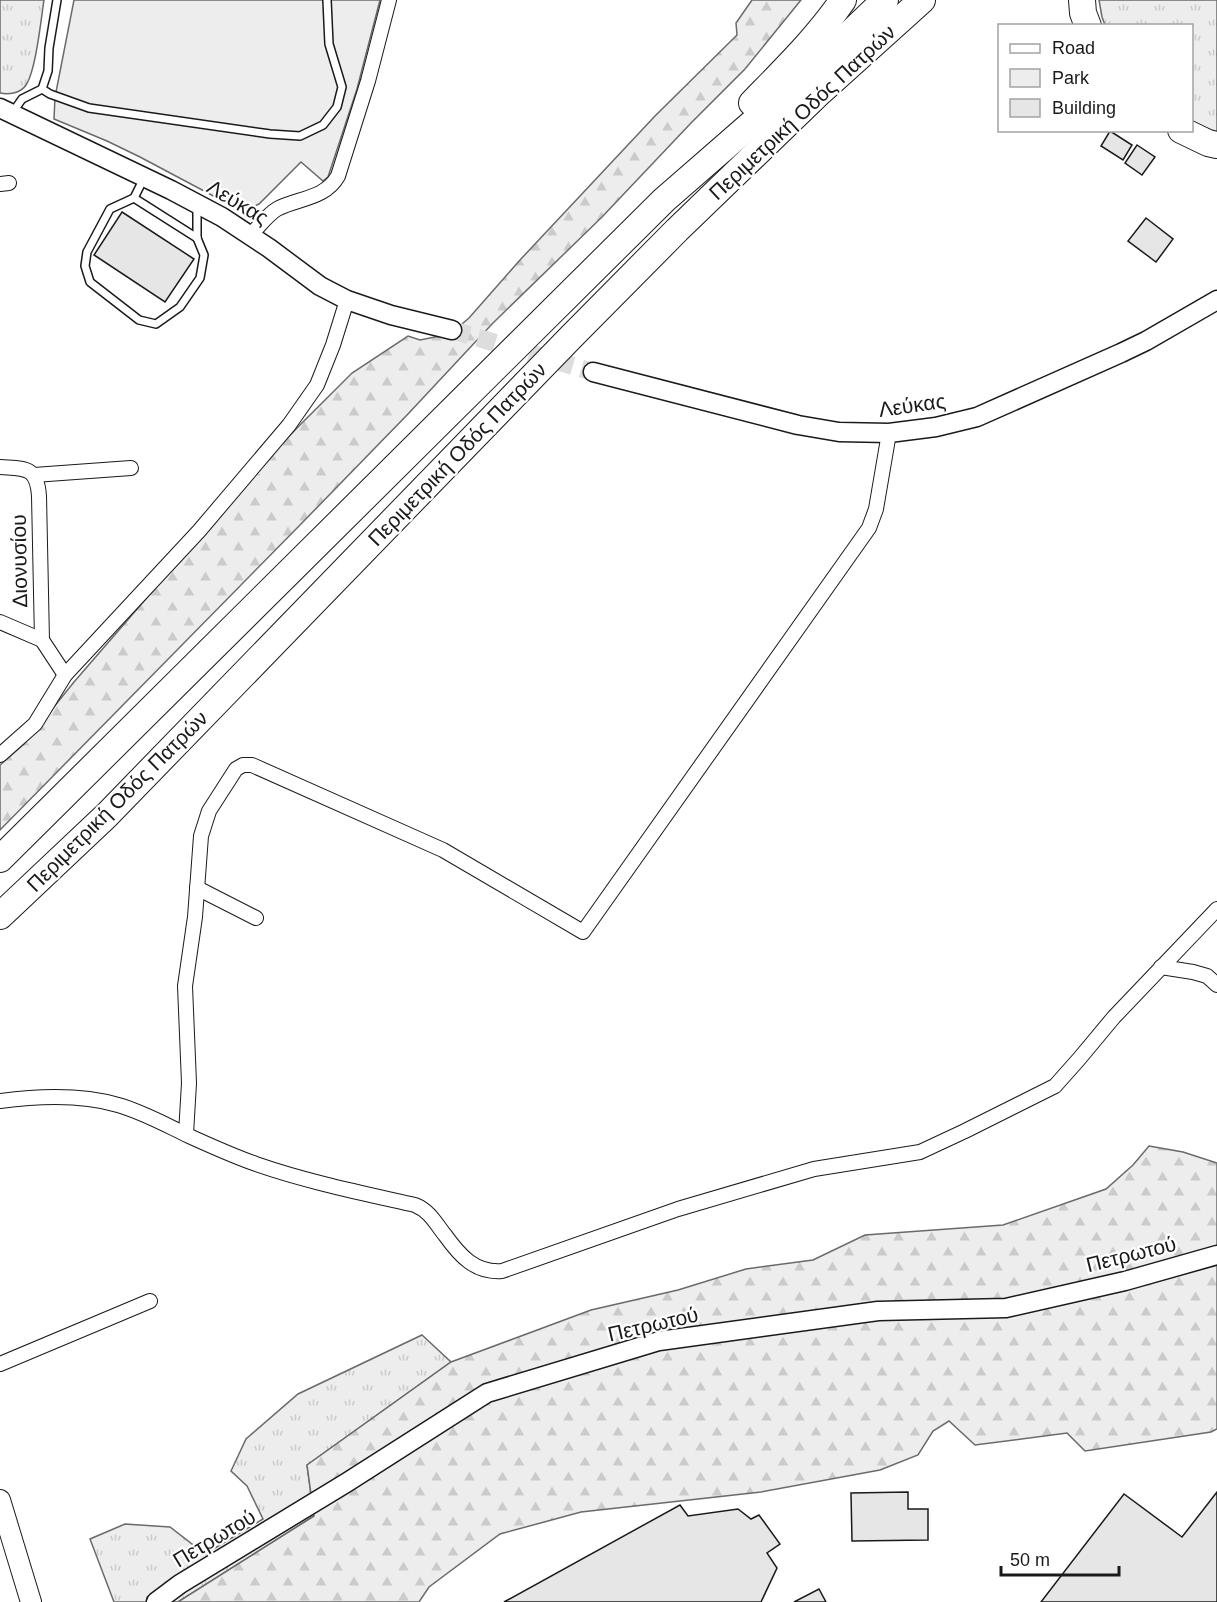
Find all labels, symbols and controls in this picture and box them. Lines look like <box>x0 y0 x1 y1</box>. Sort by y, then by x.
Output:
street label: Περιμετρική Οδός Πατρών <box>704 20 900 204</box>
legend <box>998 24 1193 132</box>
text: Road <box>1052 38 1095 58</box>
text: Park <box>1052 68 1090 88</box>
text: Building <box>1052 98 1116 118</box>
street label: Λεύκας <box>203 175 273 229</box>
street label: Περιμετρική Οδός Πατρών <box>363 358 551 550</box>
street label: Λεύκας <box>877 389 947 421</box>
street label: Διονυσίου <box>7 514 31 608</box>
street label: Περιμετρική Οδός Πατρών <box>22 706 212 896</box>
street label: Πετρωτού <box>1084 1232 1178 1276</box>
street label: Πετρωτού <box>606 1302 700 1346</box>
street label: Πετρωτού <box>169 1504 259 1572</box>
scale bar <box>1001 1539 1120 1577</box>
text: 50 m <box>1010 1550 1050 1570</box>

